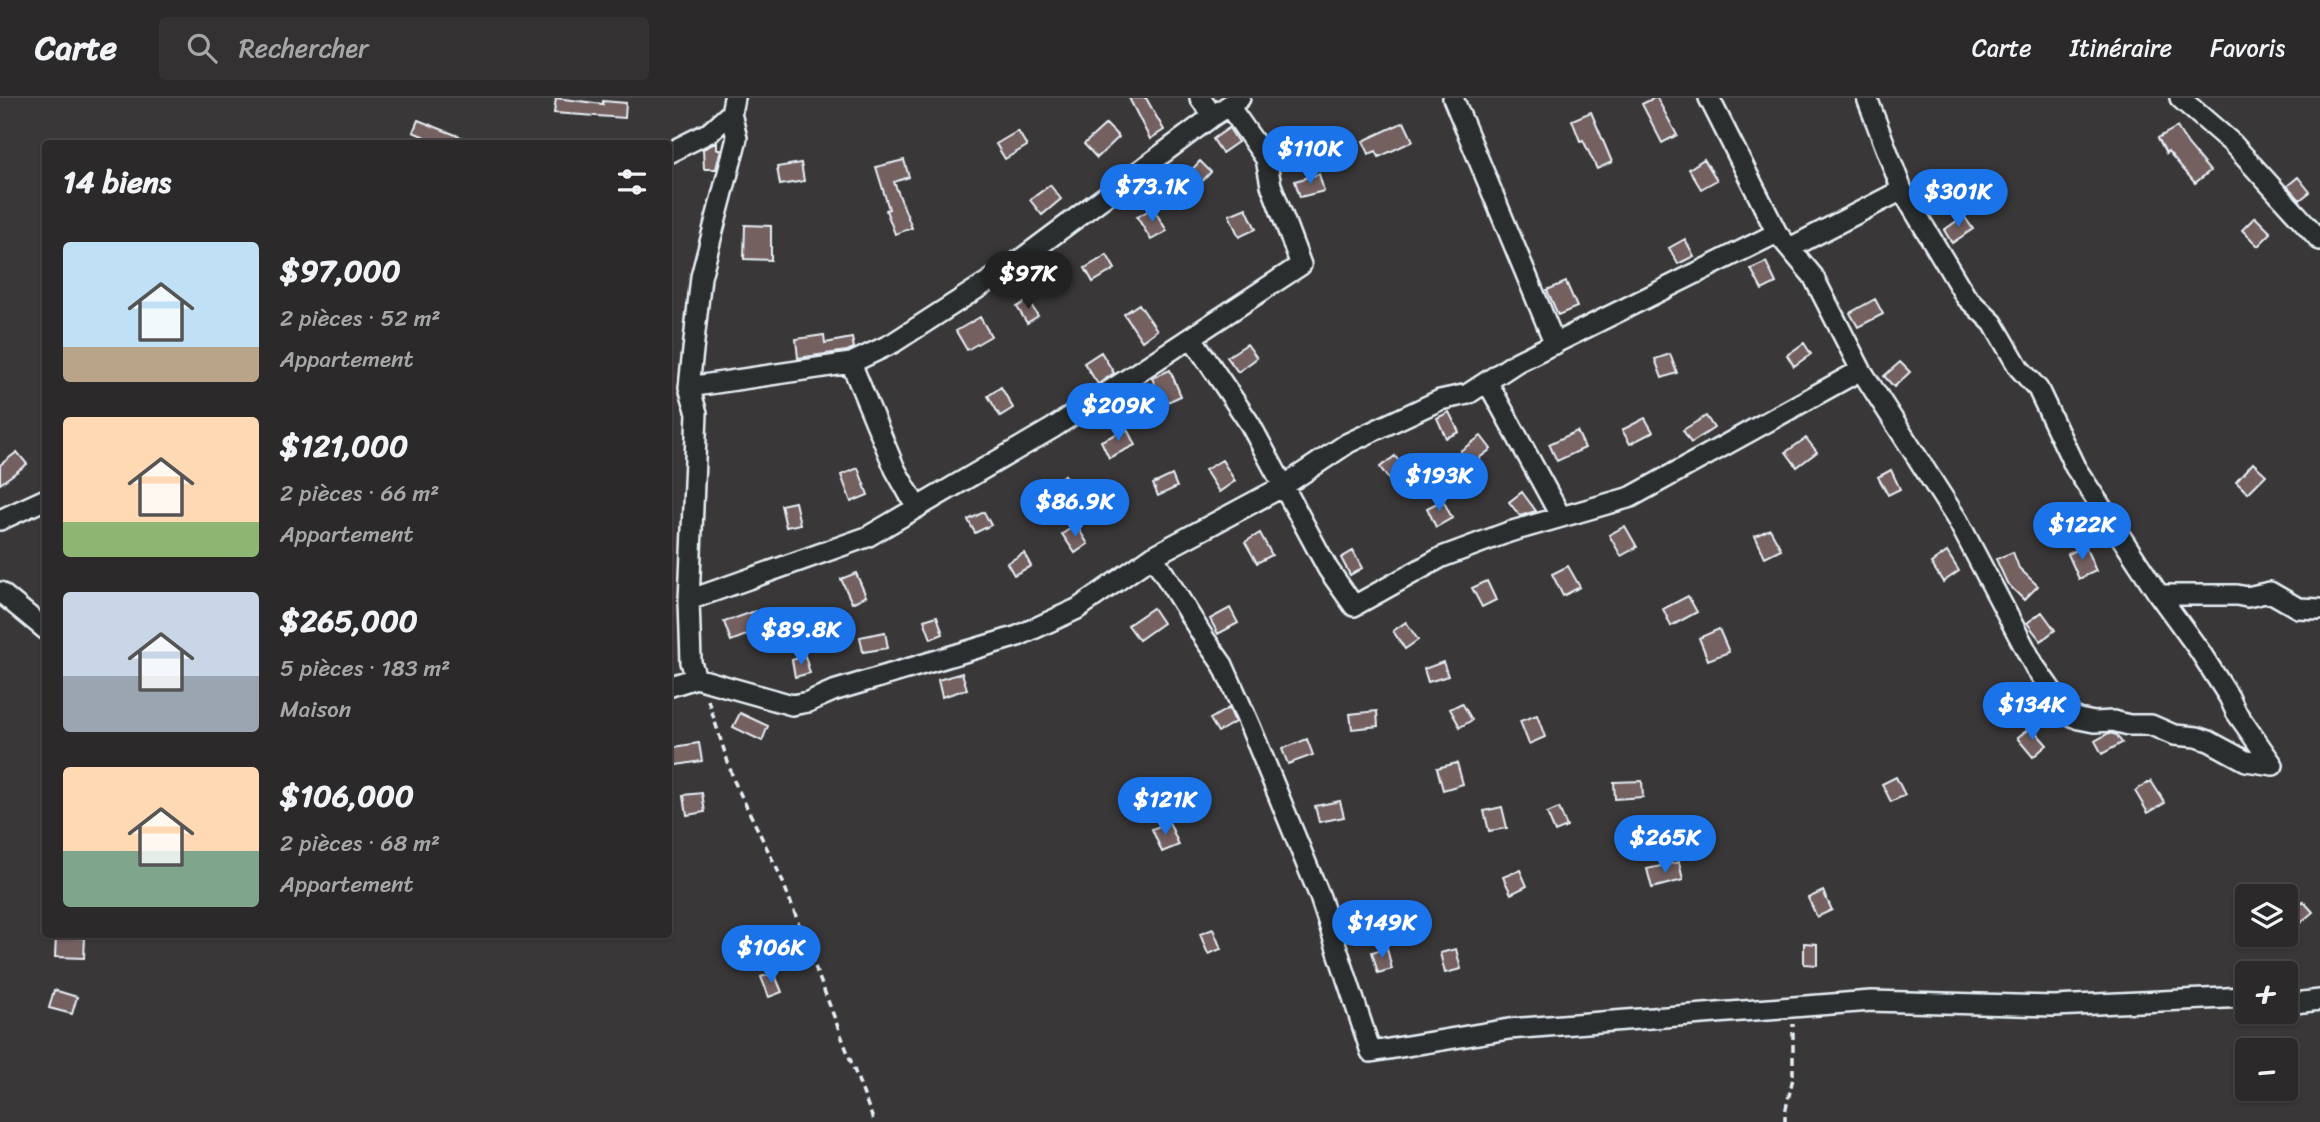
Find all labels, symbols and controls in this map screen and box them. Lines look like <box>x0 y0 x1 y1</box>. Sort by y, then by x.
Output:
search box <box>159 17 649 80</box>
text: Carte <box>35 19 117 77</box>
text: Rechercher <box>239 25 369 71</box>
text: Carte <box>1972 27 2032 69</box>
text: Itinéraire <box>2070 27 2172 69</box>
text: Favoris <box>2210 27 2285 69</box>
icon: search <box>183 29 221 67</box>
pin: $110K <box>1261 126 1359 186</box>
text: $110K <box>1278 128 1342 169</box>
text: 14 biens <box>63 155 171 209</box>
icon: filters <box>613 163 651 201</box>
pin: $73.1K <box>1095 164 1209 224</box>
text: $73.1K <box>1116 166 1188 207</box>
pin: $301K <box>1909 170 2007 229</box>
text: $301K <box>1925 171 1991 212</box>
text: $97,000 <box>280 244 401 298</box>
pin: $97K <box>987 252 1069 311</box>
text: $97K <box>1000 253 1056 294</box>
icon: home <box>119 270 203 354</box>
text: 2 pièces · 52 m² <box>280 298 440 339</box>
text: Appartement <box>280 339 414 380</box>
pin: $209K <box>1069 384 1167 443</box>
text: $209K <box>1082 385 1154 426</box>
text: $121,000 <box>280 419 408 473</box>
icon: home <box>119 445 203 529</box>
pin: $193K <box>1390 454 1488 513</box>
text: $193K <box>1406 455 1472 496</box>
text: 2 pièces · 66 m² <box>280 473 439 514</box>
pin: $86.9K <box>1018 480 1132 539</box>
text: $86.9K <box>1036 481 1114 522</box>
pin: $122K <box>2033 503 2131 562</box>
text: $122K <box>2049 504 2115 545</box>
text: Appartement <box>280 514 414 555</box>
text: $265,000 <box>280 594 418 648</box>
pin: $89.8K <box>744 608 858 667</box>
text: $89.8K <box>762 609 840 650</box>
icon: home <box>119 620 203 704</box>
text: 5 pièces · 183 m² <box>280 648 450 689</box>
pin: $134K <box>1983 682 2081 742</box>
text: $134K <box>1999 684 2065 725</box>
text: Maison <box>280 689 351 730</box>
text: $106,000 <box>280 769 414 823</box>
pin: $121K <box>1116 778 1214 837</box>
text: $121K <box>1134 779 1196 820</box>
icon: home <box>119 795 203 879</box>
pin: $265K <box>1616 816 1714 875</box>
text: $265K <box>1630 817 1700 858</box>
text: 2 pièces · 68 m² <box>280 823 440 864</box>
text: Appartement <box>280 864 414 905</box>
map controls <box>2235 884 2298 1101</box>
button: layers <box>2235 884 2298 947</box>
pin: $149K <box>1333 900 1431 960</box>
text: $149K <box>1348 902 1416 943</box>
pin: $106K <box>722 926 820 985</box>
text: $106K <box>738 927 804 968</box>
button: + <box>2235 961 2298 1024</box>
button: − <box>2235 1038 2298 1101</box>

